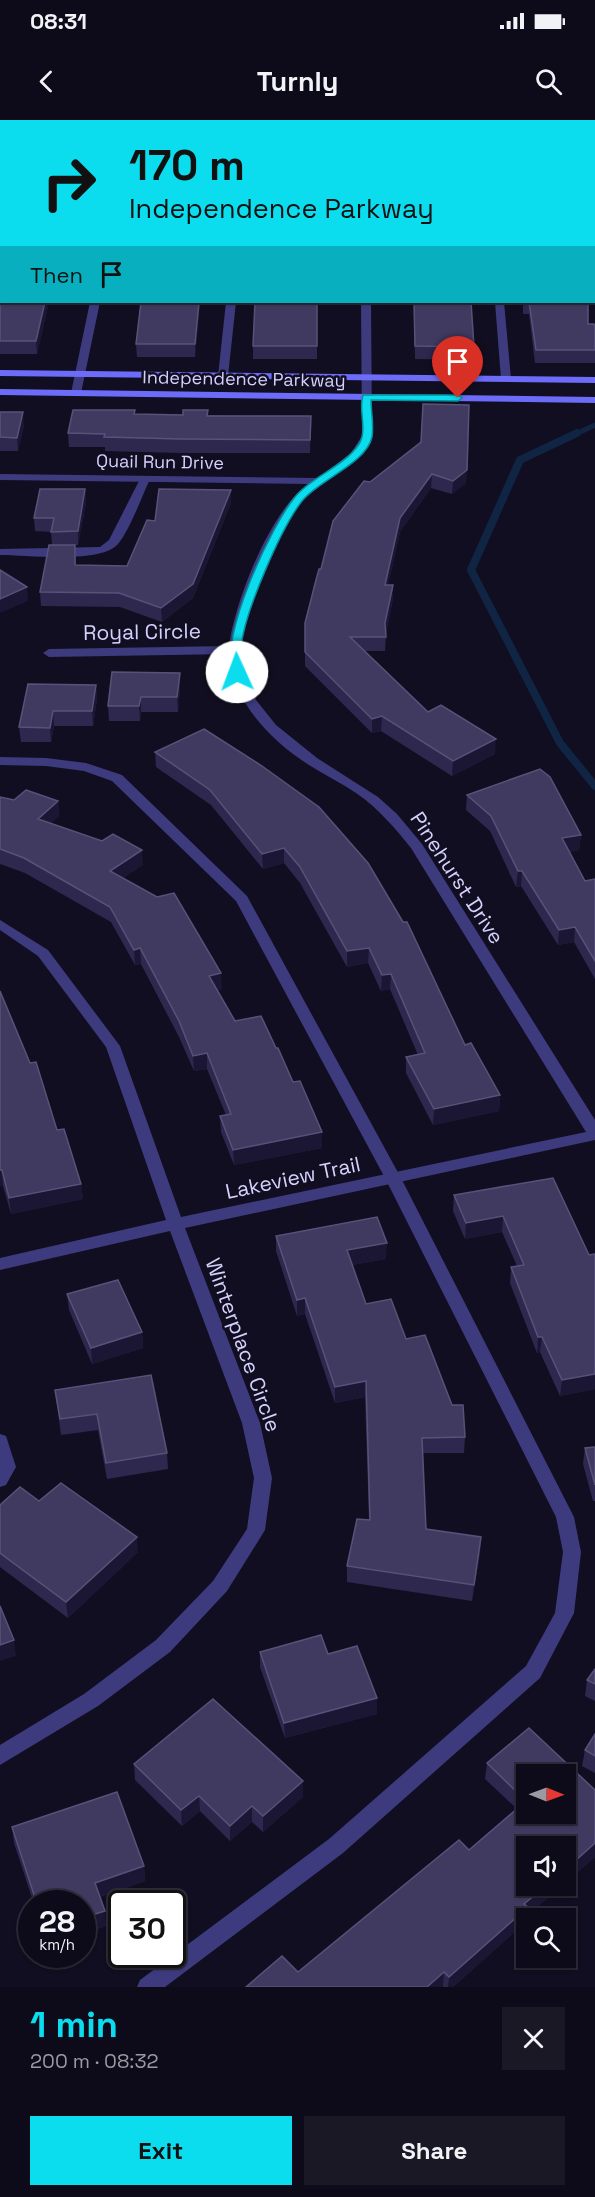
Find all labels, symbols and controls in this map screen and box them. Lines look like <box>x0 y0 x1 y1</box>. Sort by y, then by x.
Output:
text: 08:31 <box>30 7 87 35</box>
text: Turnly <box>257 64 338 99</box>
icon: back <box>30 65 63 98</box>
icon: search <box>532 65 565 98</box>
text: 170 m <box>129 139 245 192</box>
icon: right <box>30 144 108 222</box>
text: Independence Parkway <box>129 191 434 226</box>
icon: arrive <box>95 258 128 291</box>
text: Then <box>30 261 83 289</box>
pin <box>432 336 483 398</box>
icon: arrive <box>441 345 474 378</box>
street label: Independence Parkway <box>142 365 346 392</box>
street label: Quail Run Drive <box>96 449 224 474</box>
street label: Royal Circle <box>83 617 201 646</box>
position arrow <box>205 640 269 704</box>
street label: Pinehurst Drive <box>405 806 510 949</box>
street label: Lakeview Trail <box>223 1150 363 1205</box>
street label: Winterplace Circle <box>200 1254 287 1435</box>
north arrow <box>516 1764 576 1824</box>
map controls <box>516 1764 576 1968</box>
button: sound <box>516 1836 576 1896</box>
speed limit sign: 30 <box>108 1890 186 1968</box>
text: 28 <box>39 1902 75 1941</box>
button: search <box>516 1908 576 1968</box>
text: km/h <box>39 1935 75 1954</box>
text: 1 min <box>30 2002 118 2048</box>
button: close <box>502 2007 565 2070</box>
text: 200 m · 08:32 <box>30 2048 159 2074</box>
button: Exit <box>30 2116 292 2185</box>
button: Share <box>304 2116 565 2185</box>

